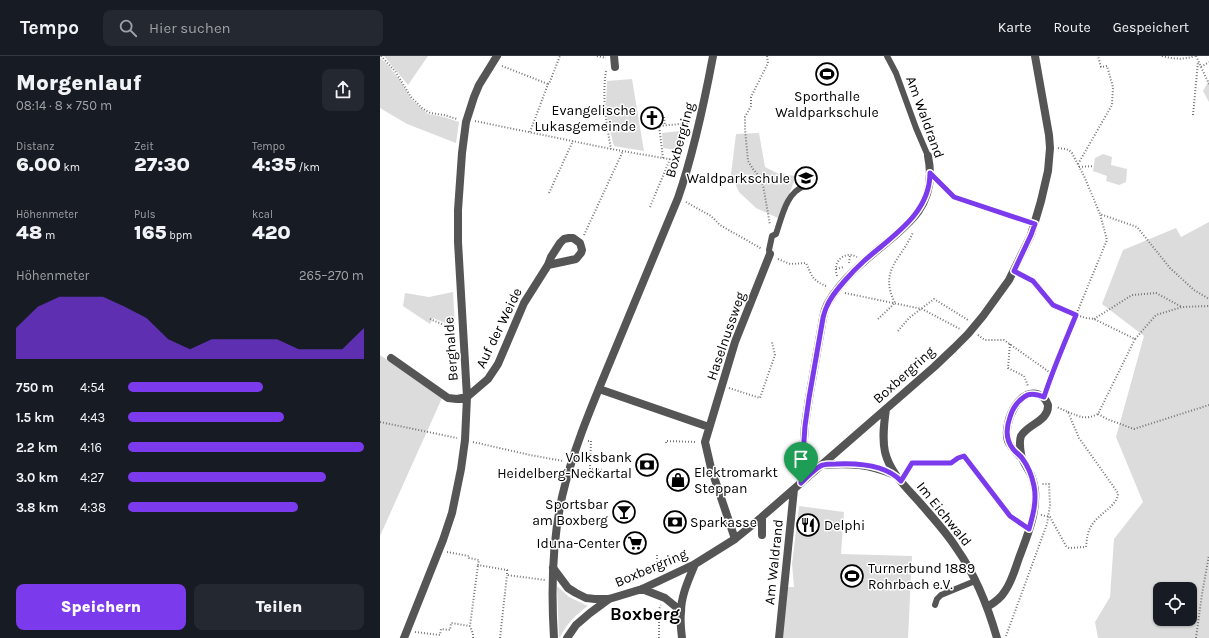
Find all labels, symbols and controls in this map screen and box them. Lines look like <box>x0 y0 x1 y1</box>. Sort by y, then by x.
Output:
search box <box>103 10 383 46</box>
text: Tempo <box>20 17 79 39</box>
icon: search <box>117 17 139 39</box>
text: Hier suchen <box>149 19 231 37</box>
text: Karte <box>998 19 1032 36</box>
text: Route <box>1054 19 1091 36</box>
text: Gespeichert <box>1113 19 1189 36</box>
sports icon: Sporthalle Waldparkschule <box>814 61 840 87</box>
button: share <box>322 69 364 111</box>
text: Morgenlauf <box>16 70 141 96</box>
street label: Am Waldrand <box>902 74 948 160</box>
place label: Sporthalle Waldparkschule <box>775 88 879 121</box>
text: 08:14 · 8 × 750 m <box>16 98 112 113</box>
street label: Boxbergring <box>662 100 698 180</box>
place label: Evangelische Lukasgemeinde <box>535 102 636 135</box>
church icon: Evangelische Lukasgemeinde <box>639 105 665 131</box>
text: Distanz <box>16 140 54 153</box>
text: Zeit <box>134 140 154 153</box>
text: Tempo <box>252 140 285 153</box>
text: 6.00 <box>16 153 61 176</box>
text: 27:30 <box>134 153 190 176</box>
text: 4:35 <box>252 153 296 176</box>
text: km <box>61 161 80 174</box>
text: /km <box>296 161 320 174</box>
school or university icon: Waldparkschule <box>793 165 819 191</box>
place label: Waldparkschule <box>687 170 790 187</box>
text: Höhenmeter <box>16 208 78 221</box>
text: Puls <box>134 208 156 221</box>
text: kcal <box>252 208 273 221</box>
text: 48 <box>16 221 42 244</box>
text: 165 <box>134 221 167 244</box>
text: 420 <box>252 221 291 244</box>
text: m <box>42 229 55 242</box>
text: bpm <box>167 229 192 242</box>
text: Höhenmeter <box>16 268 89 283</box>
text: 265–270 m <box>299 268 364 283</box>
street label: Auf der Weide <box>472 285 526 371</box>
street label: Haselnussweg <box>703 289 749 382</box>
street label: Berghalde <box>440 316 462 382</box>
street label: Boxbergring <box>870 343 938 407</box>
text: 750 m <box>16 380 54 395</box>
text: 4:54 <box>80 380 105 395</box>
text: 1.5 km <box>16 410 54 425</box>
text: 4:43 <box>80 410 105 425</box>
text: 2.2 km <box>16 440 58 455</box>
text: 4:16 <box>80 440 102 455</box>
pin <box>784 442 818 483</box>
icon: arrive <box>790 448 812 470</box>
place label: Volksbank Heidelberg-Neckartal <box>497 449 632 482</box>
bank icon: Volksbank Heidelberg-Neckartal <box>634 452 660 478</box>
place label: Elektromarkt Steppan <box>694 464 778 497</box>
shop icon: Elektromarkt Steppan <box>665 467 691 493</box>
text: 3.0 km <box>16 470 58 485</box>
text: 4:27 <box>80 470 104 485</box>
street label: Im Eichwald <box>913 478 975 550</box>
place label: Sportsbar am Boxberg <box>532 496 609 529</box>
bar icon: Sportsbar am Boxberg <box>611 499 637 525</box>
text: 3.8 km <box>16 500 59 515</box>
text: 4:38 <box>80 500 106 515</box>
bank icon: Sparkasse <box>662 509 688 535</box>
restaurant icon: Delphi <box>795 512 821 538</box>
place label: Sparkasse <box>690 514 757 531</box>
place label: Delphi <box>824 517 865 534</box>
street label: Am Waldrand <box>761 518 787 606</box>
supermarket icon: Iduna-Center <box>622 530 648 556</box>
place label: Iduna-Center <box>537 535 621 552</box>
street label: Boxbergring <box>612 545 690 591</box>
place label: Turnerbund 1889 Rohrbach e.V. <box>868 560 975 593</box>
sports icon: Turnerbund 1889 Rohrbach e.V. <box>839 563 865 589</box>
map controls <box>1153 582 1197 626</box>
button: locate <box>1153 582 1197 626</box>
button: Speichern <box>16 584 186 630</box>
button: Teilen <box>194 584 364 630</box>
district label: Boxberg <box>610 603 680 625</box>

